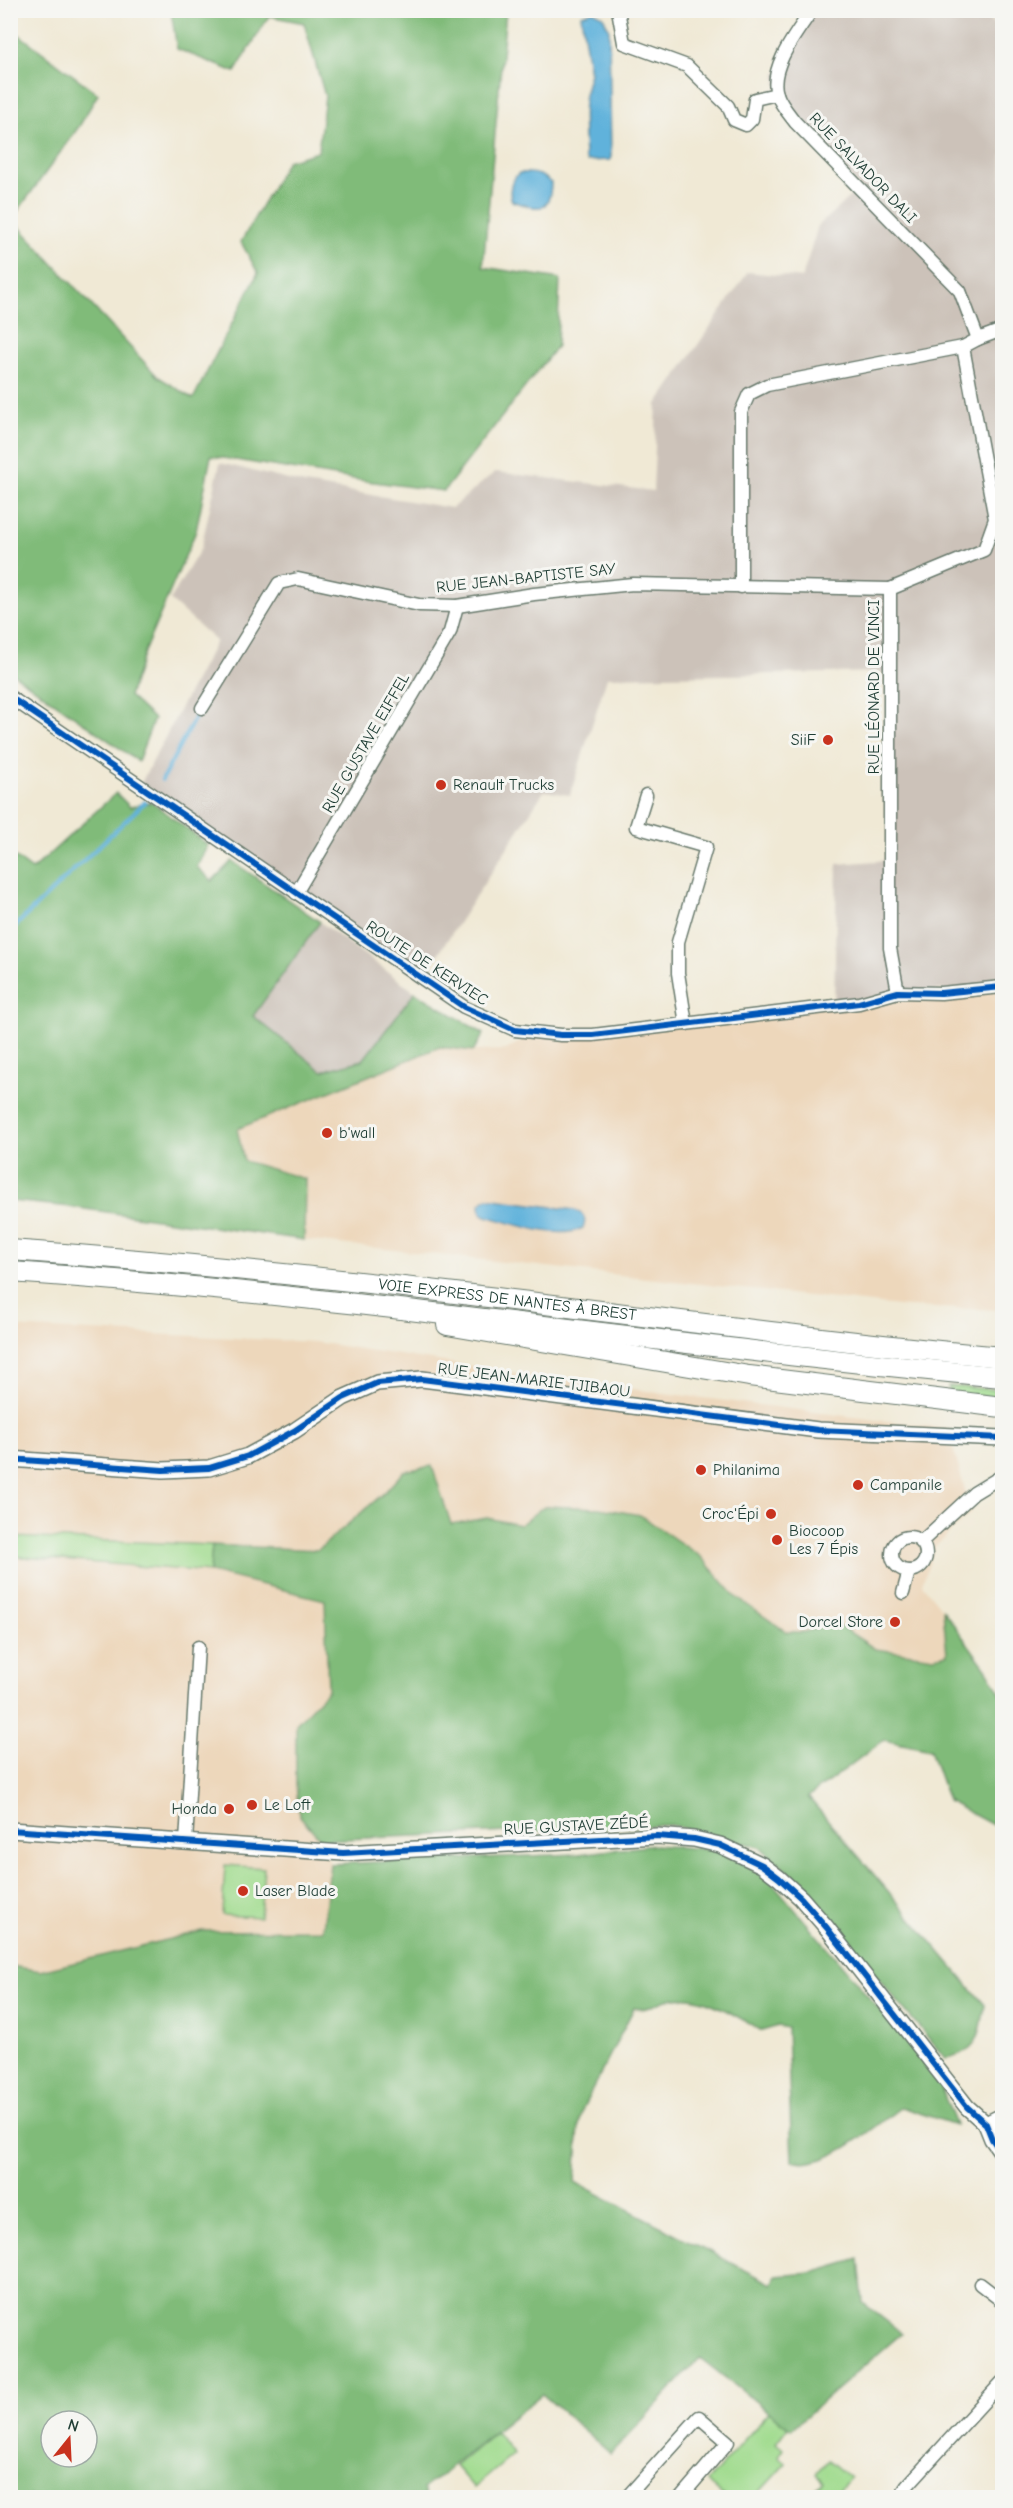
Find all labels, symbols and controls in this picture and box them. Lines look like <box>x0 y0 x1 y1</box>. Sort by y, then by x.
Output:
street label: RUE SALVADOR DALI <box>806 109 920 227</box>
street label: RUE JEAN-BAPTISTE SAY <box>435 560 617 596</box>
street label: RUE LÉONARD DE VINCI <box>864 600 883 774</box>
street label: RUE GUSTAVE EIFFEL <box>319 670 413 816</box>
place label: SiiF <box>791 731 817 749</box>
marker: SiiF <box>821 733 835 747</box>
place label: Renault Trucks <box>453 776 554 794</box>
marker: Renault Trucks <box>434 778 448 792</box>
street label: ROUTE DE KERVIEC <box>363 917 491 1009</box>
place label: b'wall <box>339 1124 375 1142</box>
marker: b'wall <box>320 1126 334 1140</box>
street label: VOIE EXPRESS DE NANTES À BREST <box>378 1275 638 1324</box>
street label: RUE JEAN-MARIE TJIBAOU <box>437 1359 631 1401</box>
place label: Philanima <box>713 1461 780 1479</box>
marker: Philanima <box>694 1463 708 1477</box>
place label: Campanile <box>870 1476 942 1494</box>
marker: Campanile <box>851 1478 865 1492</box>
place label: Croc'Épi <box>702 1504 759 1523</box>
marker: Croc'Épi <box>764 1507 778 1521</box>
place label: Biocoop Les 7 Épis <box>789 1522 858 1558</box>
marker: Biocoop Les 7 Épis <box>770 1533 784 1547</box>
place label: Dorcel Store <box>799 1613 883 1631</box>
marker: Dorcel Store <box>888 1615 902 1629</box>
place label: Le Loft <box>264 1796 311 1814</box>
marker: Le Loft <box>245 1798 259 1812</box>
place label: Honda <box>171 1800 217 1818</box>
marker: Honda <box>222 1802 236 1816</box>
street label: RUE GUSTAVE ZÉDÉ <box>503 1812 649 1839</box>
place label: Laser Blade <box>255 1882 335 1900</box>
marker: Laser Blade <box>236 1884 250 1898</box>
north arrow <box>39 2409 99 2469</box>
text: N <box>66 2416 81 2436</box>

